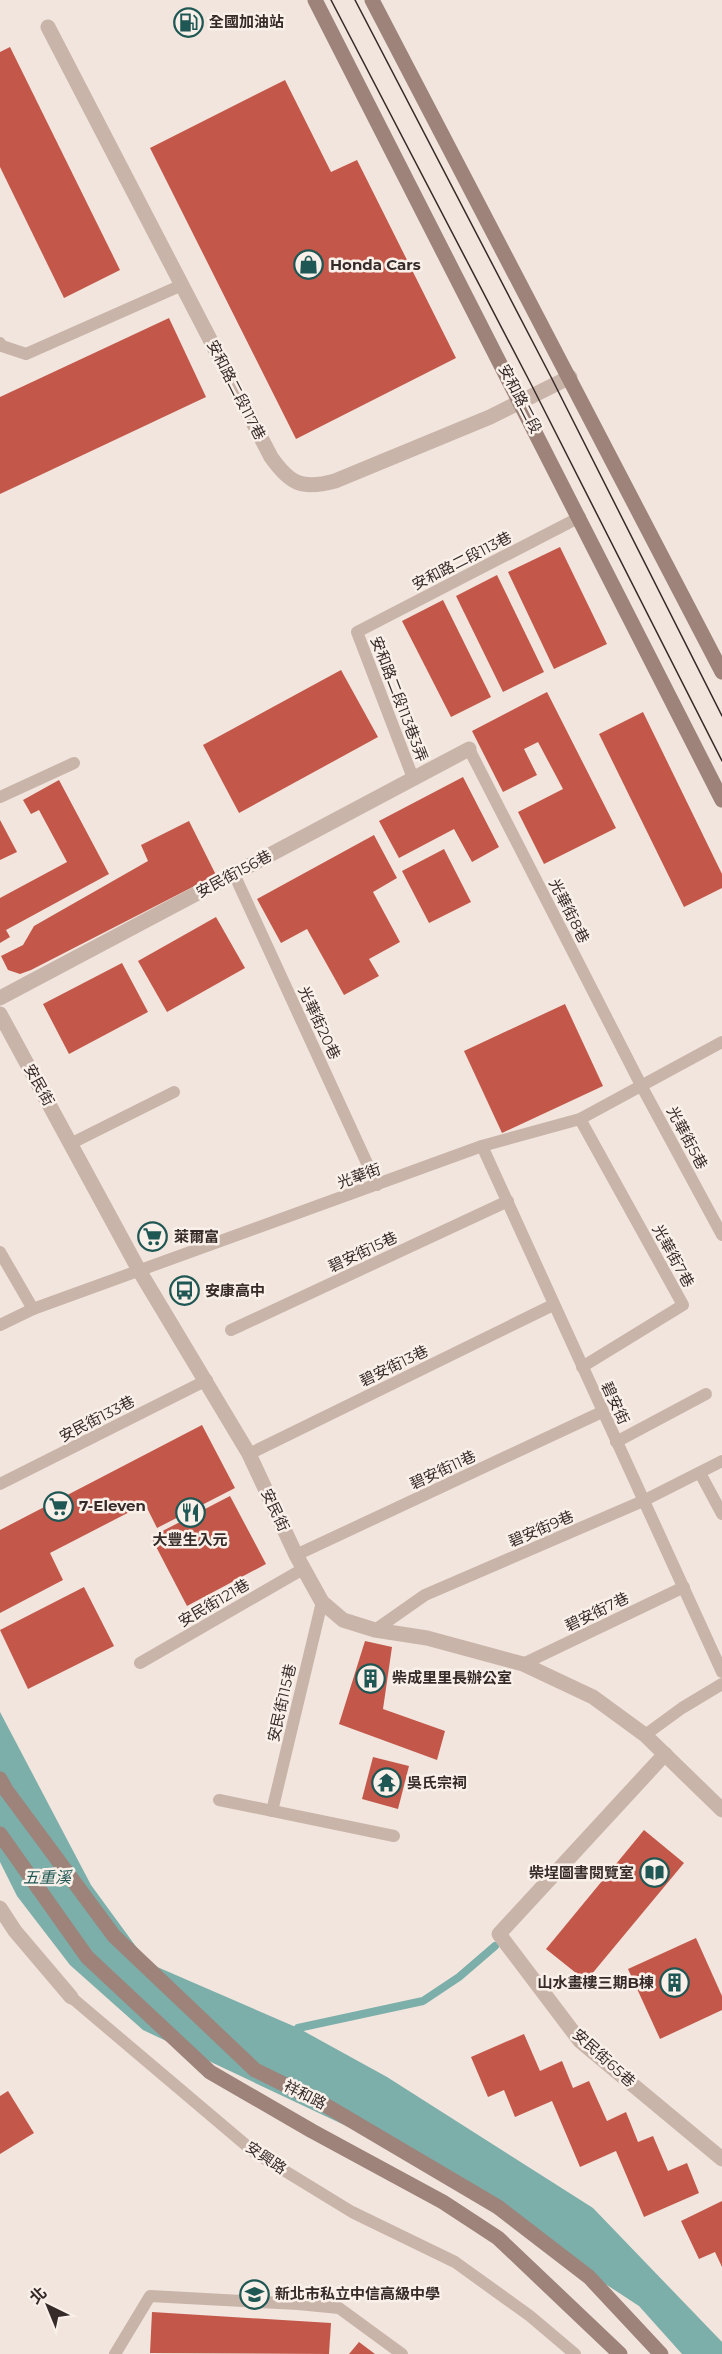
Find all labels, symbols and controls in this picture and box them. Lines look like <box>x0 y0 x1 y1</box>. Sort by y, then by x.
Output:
fuel station icon: 全國加油站 <box>172 6 204 38</box>
place label: 全國加油站 <box>209 12 284 31</box>
shop icon: Honda Cars <box>293 249 325 281</box>
place label: Honda Cars <box>330 255 421 274</box>
street label: 安和路二段117巷 <box>203 337 270 443</box>
street label: 安和路二段 <box>495 361 546 437</box>
street label: 安和路二段113巷 <box>409 527 515 594</box>
street label: 安和路二段113巷3弄 <box>367 633 432 764</box>
street label: 安民街156巷 <box>193 846 275 901</box>
street label: 光華街8巷 <box>545 875 594 946</box>
street label: 光華街20巷 <box>294 983 345 1062</box>
street label: 安民街 <box>20 1060 59 1109</box>
street label: 光華街5巷 <box>663 1103 712 1172</box>
street label: 光華街 <box>334 1159 383 1192</box>
supermarket icon: 萊爾富 <box>137 1221 169 1253</box>
street label: 光華街7巷 <box>648 1221 698 1290</box>
place label: 萊爾富 <box>174 1227 219 1246</box>
street label: 碧安街15巷 <box>325 1227 400 1276</box>
bus stop icon: 安康高中 <box>168 1275 200 1307</box>
place label: 安康高中 <box>205 1281 265 1300</box>
street label: 碧安街13巷 <box>356 1341 431 1390</box>
street label: 碧安街 <box>597 1378 634 1427</box>
street label: 安民街133巷 <box>56 1391 138 1446</box>
street label: 碧安街11巷 <box>407 1446 479 1493</box>
street label: 安民街 <box>257 1485 294 1534</box>
supermarket icon: 7-Eleven <box>42 1490 74 1522</box>
place label: 7-Eleven <box>79 1496 146 1515</box>
restaurant icon: 大豐生入元 <box>174 1497 206 1529</box>
street label: 碧安街9巷 <box>505 1506 576 1551</box>
place label: 大豐生入元 <box>152 1530 228 1549</box>
street label: 安民街121巷 <box>175 1574 253 1631</box>
street label: 碧安街7巷 <box>562 1588 632 1635</box>
street label: 安民街115巷 <box>263 1662 300 1744</box>
building icon: 柴成里里長辦公室 <box>355 1662 387 1694</box>
place label: 柴成里里長辦公室 <box>392 1668 512 1687</box>
temple icon: 吳氏宗祠 <box>370 1767 402 1799</box>
place label: 吳氏宗祠 <box>407 1773 467 1792</box>
library icon: 柴埕圖書閱覽室 <box>639 1857 671 1889</box>
place label: 柴埕圖書閱覽室 <box>529 1863 634 1882</box>
water label: 五重溪 <box>23 1868 73 1887</box>
building icon: 山水畫樓三期B棟 <box>659 1967 691 1999</box>
place label: 山水畫樓三期B棟 <box>538 1973 654 1992</box>
street label: 安民街65巷 <box>569 2025 640 2091</box>
street label: 祥和路 <box>281 2076 330 2113</box>
street label: 安興路 <box>242 2137 290 2178</box>
north arrow <box>18 2276 78 2336</box>
school or university icon: 新北市私立中信高級中學 <box>238 2278 270 2310</box>
text: 北 <box>26 2283 50 2308</box>
place label: 新北市私立中信高級中學 <box>275 2284 440 2303</box>

